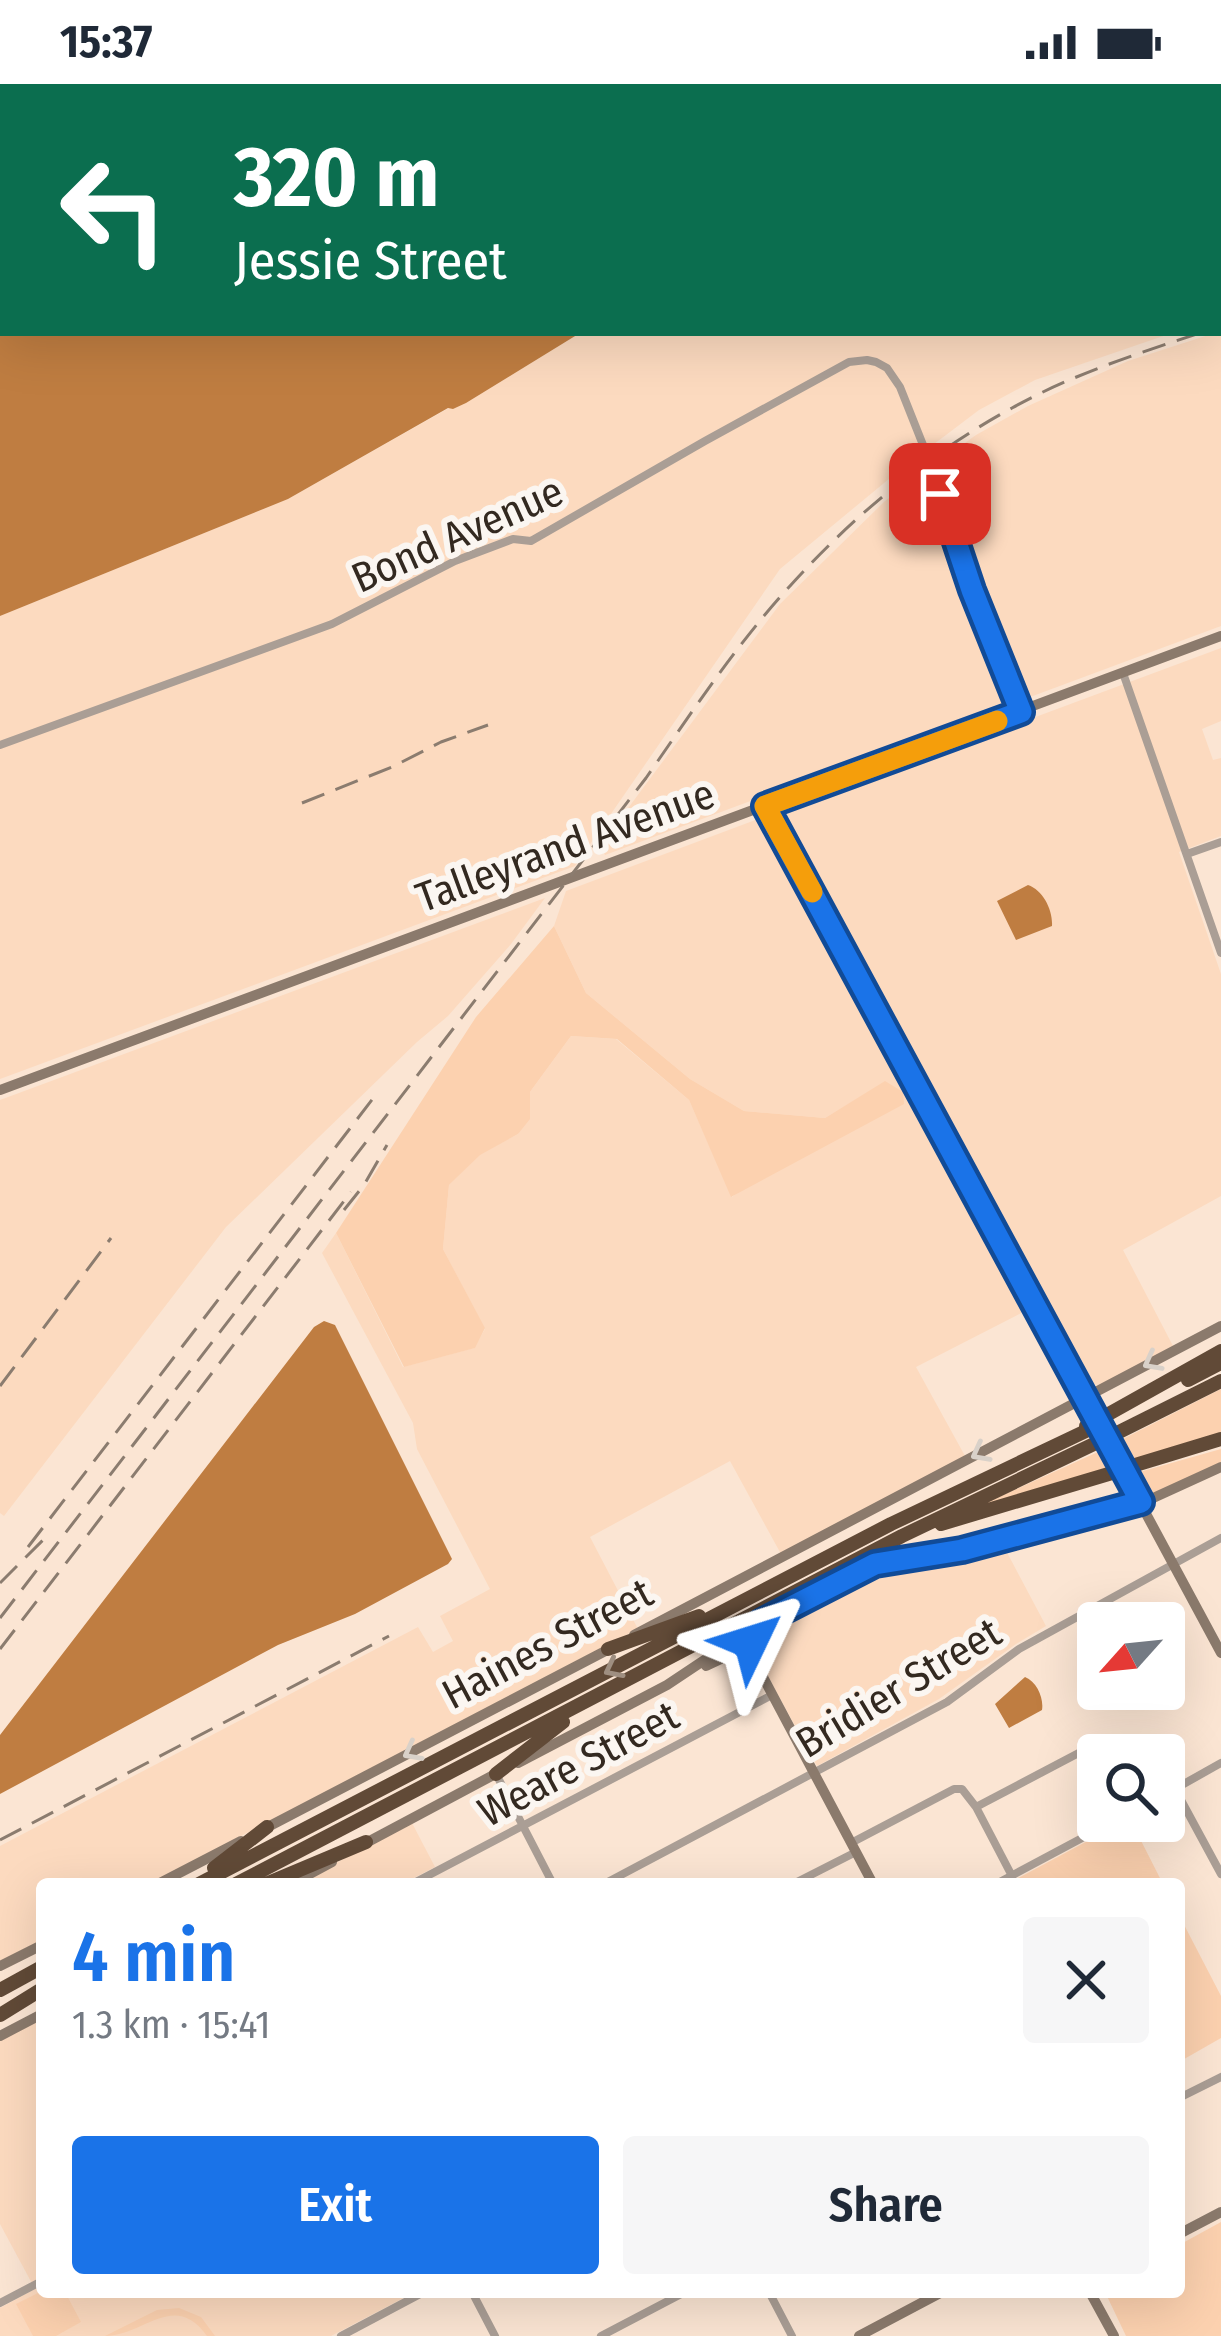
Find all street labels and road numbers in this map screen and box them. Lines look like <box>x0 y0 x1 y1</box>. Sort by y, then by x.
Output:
street label: Bond Avenue <box>344 466 571 604</box>
street label: Talleyrand Avenue <box>410 769 721 923</box>
street label: Haines Street <box>434 1568 661 1720</box>
street label: Bridier Street <box>787 1607 1010 1768</box>
street label: Weare Street <box>470 1690 687 1837</box>

